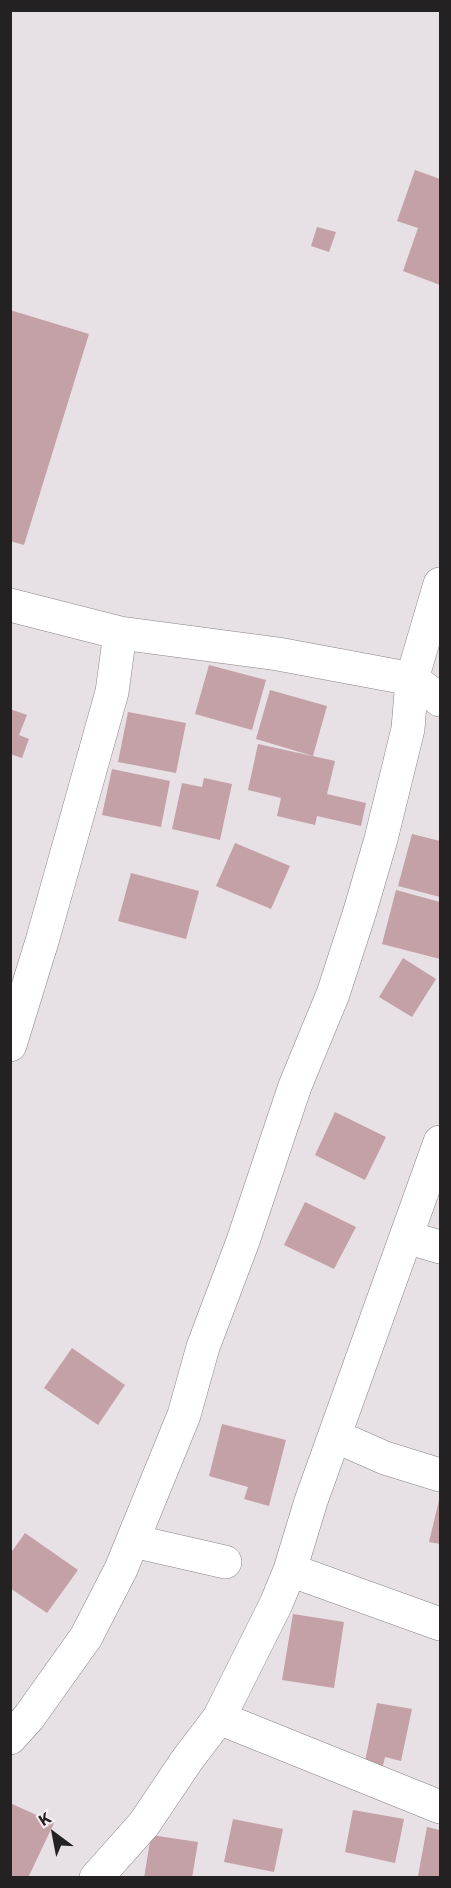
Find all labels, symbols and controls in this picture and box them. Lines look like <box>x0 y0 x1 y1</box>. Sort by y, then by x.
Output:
north arrow <box>24 1804 84 1864</box>
text: K <box>34 1807 54 1830</box>

